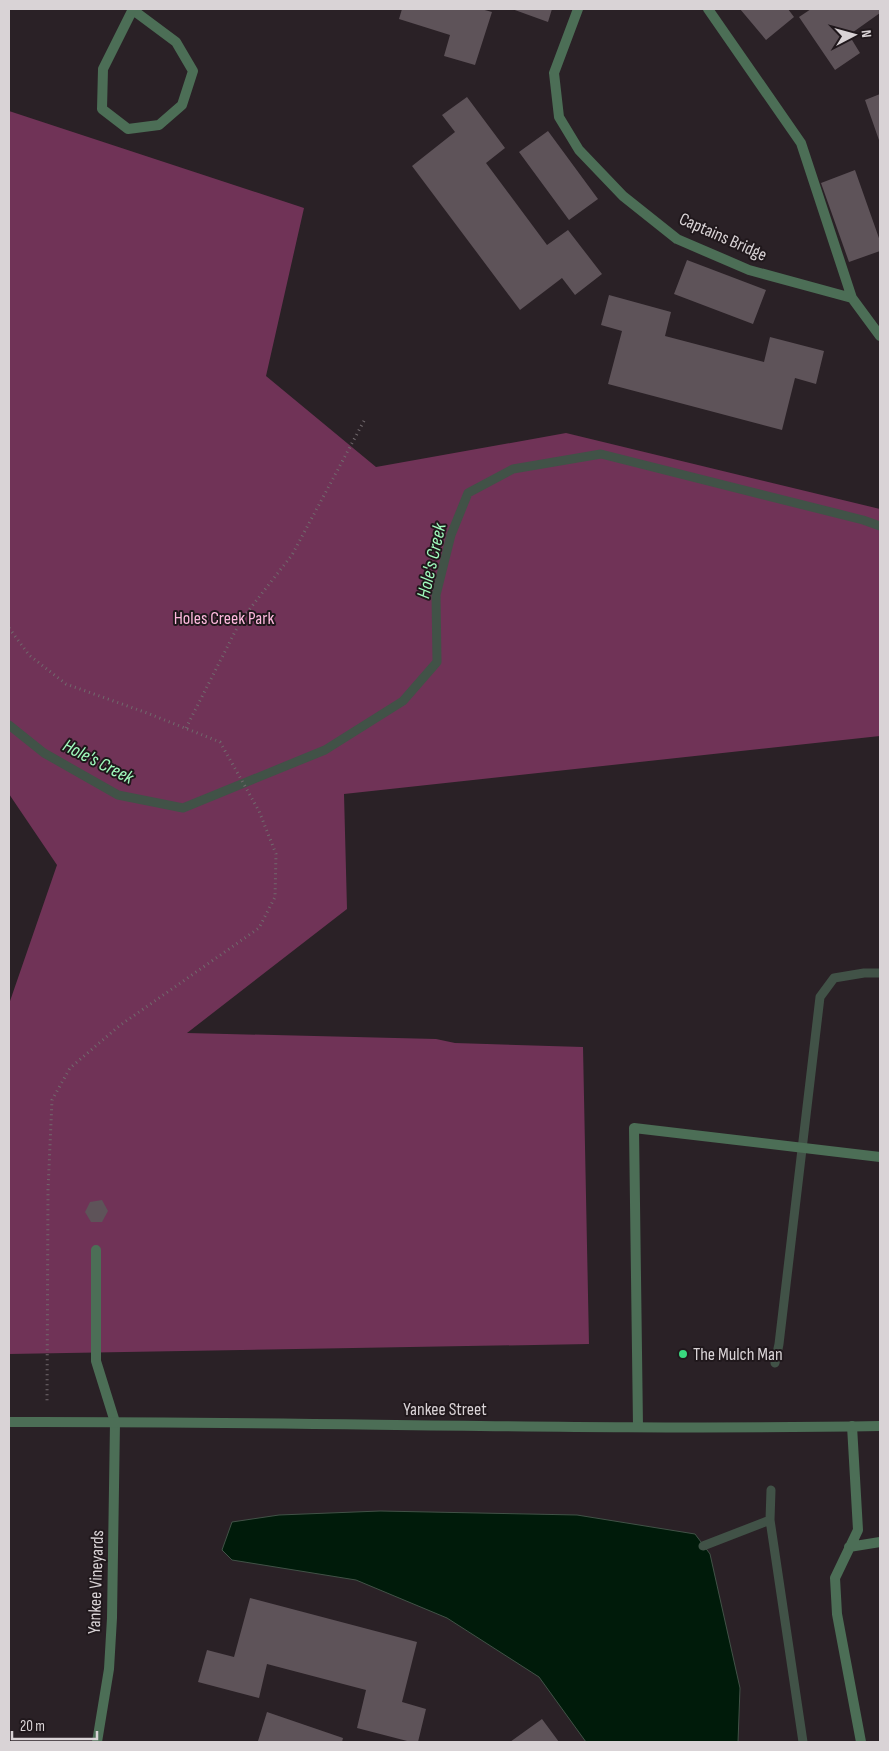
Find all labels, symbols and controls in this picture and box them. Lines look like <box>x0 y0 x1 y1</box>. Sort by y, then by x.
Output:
north arrow <box>829 10 879 60</box>
text: N <box>858 29 875 38</box>
street label: Captains Bridge <box>676 208 770 266</box>
water label: Hole's Creek <box>412 520 452 601</box>
park label: Holes Creek Park <box>174 608 274 629</box>
water label: Hole's Creek <box>59 734 138 790</box>
place label: The Mulch Man <box>693 1344 783 1365</box>
marker: The Mulch Man <box>677 1348 689 1360</box>
street label: Yankee Street <box>403 1399 487 1420</box>
street label: Yankee Vineyards <box>84 1530 108 1634</box>
scale bar <box>12 1708 98 1740</box>
text: 20 m <box>20 1717 45 1736</box>

